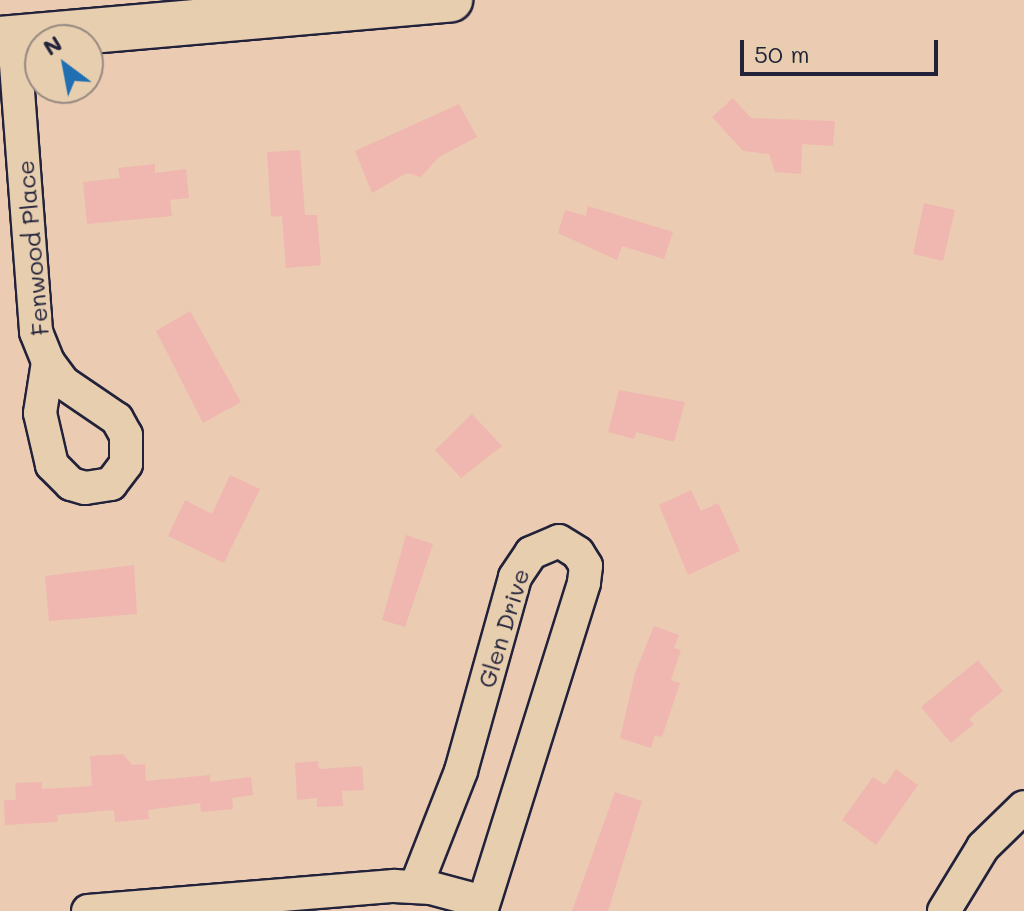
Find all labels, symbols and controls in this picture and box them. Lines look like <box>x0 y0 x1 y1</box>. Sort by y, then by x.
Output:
north arrow <box>24 24 104 104</box>
scale bar <box>744 24 942 74</box>
text: N <box>37 28 67 62</box>
text: 50 m <box>754 38 810 69</box>
street label: Fenwood Place <box>10 159 54 337</box>
street label: Glen Drive <box>471 565 535 691</box>

